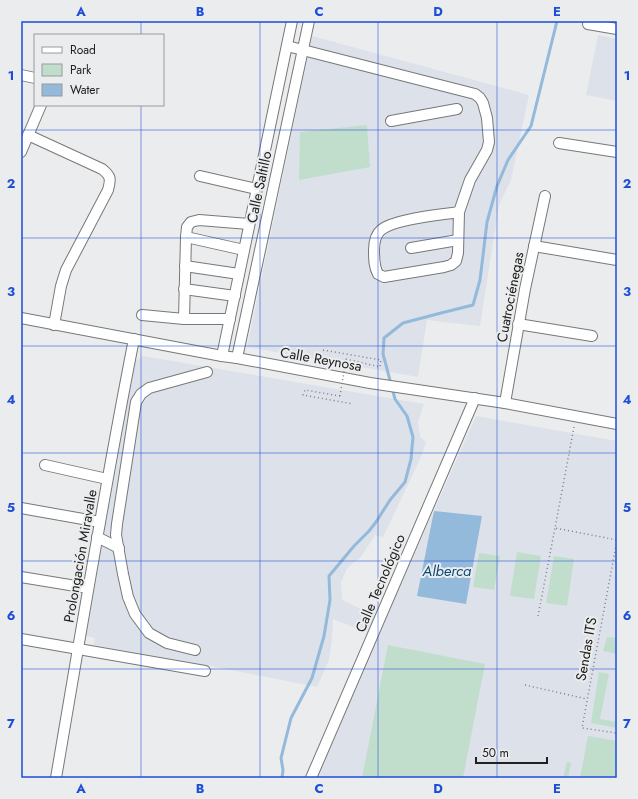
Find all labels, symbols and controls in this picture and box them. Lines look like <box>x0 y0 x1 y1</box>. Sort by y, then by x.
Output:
text: A <box>75 2 86 21</box>
text: B <box>196 2 205 21</box>
text: C <box>314 2 324 21</box>
text: D <box>433 2 443 21</box>
text: E <box>553 2 561 21</box>
legend <box>34 34 164 106</box>
text: Road <box>70 41 96 59</box>
text: Park <box>70 61 92 79</box>
text: 1 <box>8 66 14 85</box>
text: 1 <box>624 66 630 85</box>
text: Water <box>70 81 101 99</box>
street label: Calle Saltillo <box>242 149 276 225</box>
text: 2 <box>7 174 15 193</box>
text: 2 <box>623 174 631 193</box>
street label: Cuatrociénegas <box>491 250 529 344</box>
text: 3 <box>7 282 15 301</box>
text: 3 <box>623 282 631 301</box>
street label: Calle Reynosa <box>279 342 363 376</box>
text: 4 <box>6 390 16 409</box>
text: 4 <box>622 390 632 409</box>
street label: Prolongación Miravalle <box>58 488 102 624</box>
text: 5 <box>7 498 15 517</box>
text: 5 <box>623 498 631 517</box>
street label: Calle Tecnológico <box>350 530 410 635</box>
water label: Alberca <box>422 560 472 582</box>
text: 6 <box>7 606 16 625</box>
text: 6 <box>623 606 632 625</box>
street label: Sendas ITS <box>571 615 601 682</box>
text: 7 <box>7 714 15 733</box>
text: 7 <box>623 714 631 733</box>
scale bar <box>476 739 547 765</box>
text: 50 m <box>482 744 509 762</box>
text: A <box>75 779 86 798</box>
text: B <box>196 779 205 798</box>
text: C <box>314 779 324 798</box>
text: D <box>433 779 443 798</box>
text: E <box>553 779 561 798</box>

